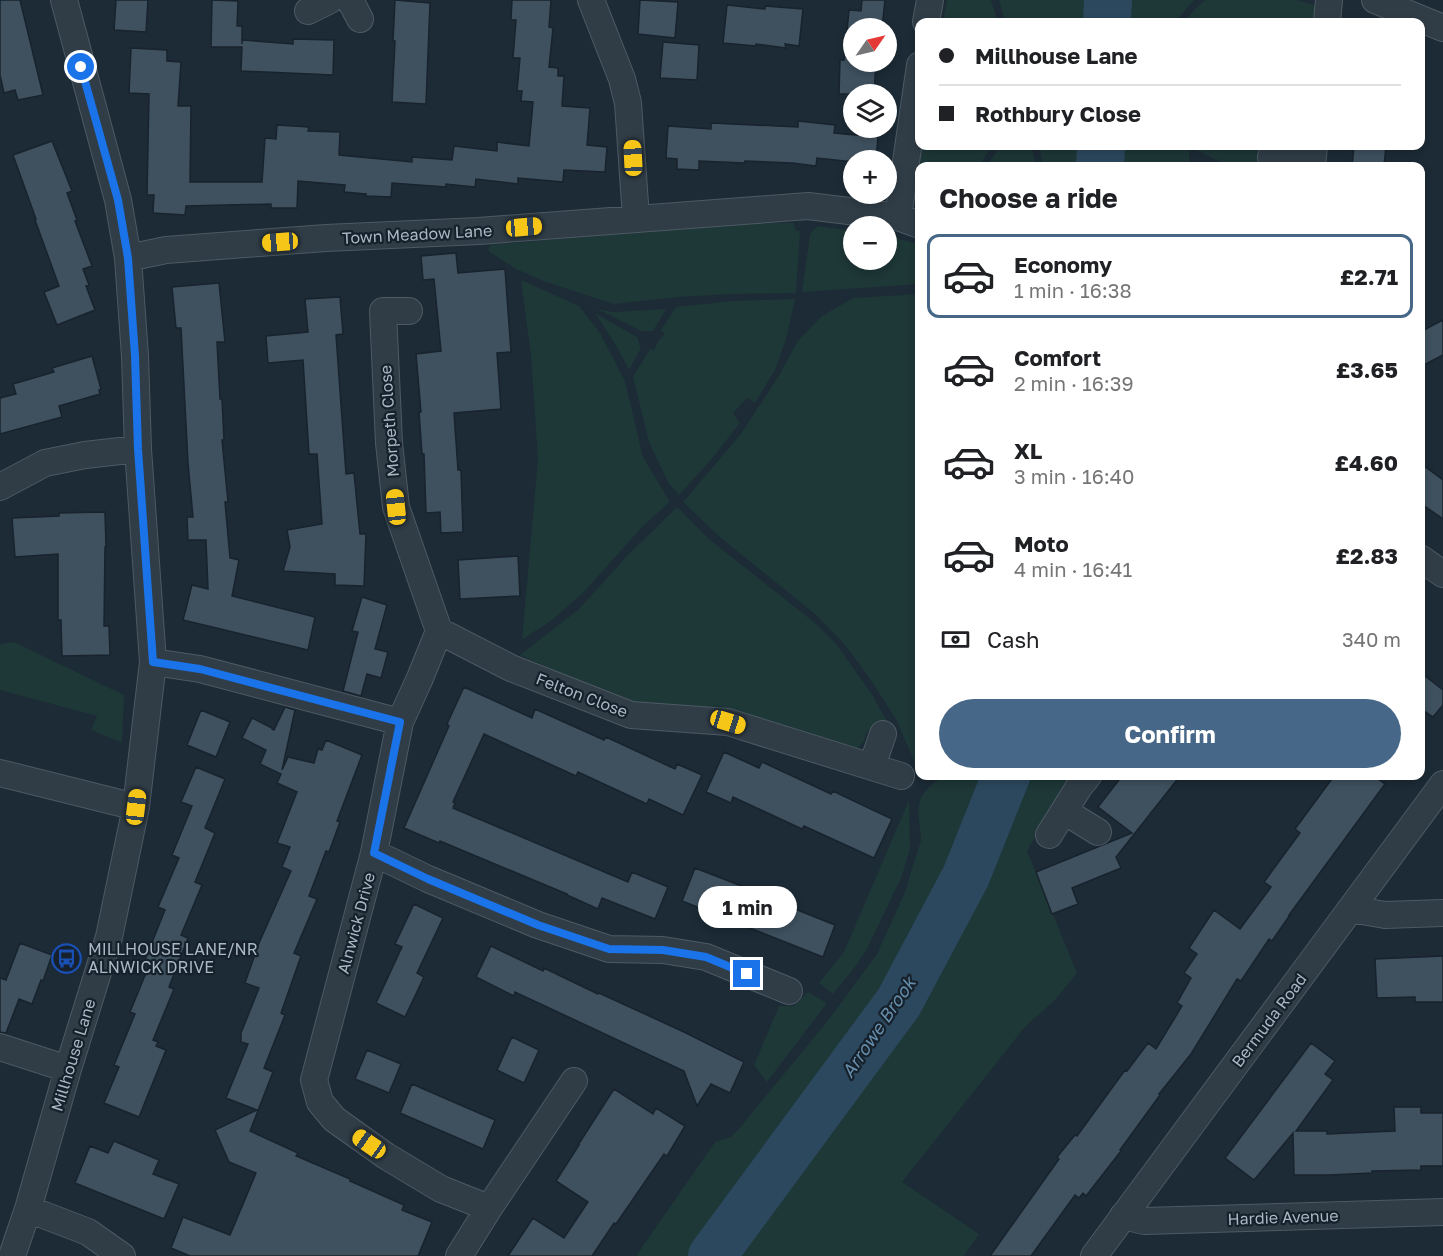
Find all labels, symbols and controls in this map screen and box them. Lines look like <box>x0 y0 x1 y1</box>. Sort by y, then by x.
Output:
north arrow <box>843 18 897 72</box>
map controls <box>843 18 897 270</box>
text: Millhouse Lane <box>975 42 1138 69</box>
route start <box>67 53 94 80</box>
button: layers <box>843 84 897 138</box>
text: Rothbury Close <box>975 100 1141 127</box>
car <box>623 140 643 176</box>
button: + <box>843 150 897 204</box>
text: Choose a ride <box>939 182 1118 214</box>
car <box>505 216 543 238</box>
button: − <box>843 216 897 270</box>
street label: Town Meadow Lane <box>341 220 493 248</box>
car <box>261 232 299 252</box>
icon: car <box>942 249 996 303</box>
text: Economy <box>1014 251 1112 278</box>
text: £2.71 <box>1340 263 1398 290</box>
text: 1 min · 16:38 <box>1014 278 1132 302</box>
icon: car <box>942 342 996 396</box>
text: Comfort <box>1014 344 1101 371</box>
text: £3.65 <box>1336 356 1398 383</box>
street label: Morpeth Close <box>375 364 403 478</box>
text: 2 min · 16:39 <box>1014 371 1134 395</box>
icon: car <box>942 435 996 489</box>
text: XL <box>1014 437 1042 464</box>
text: £4.60 <box>1334 449 1398 476</box>
text: 3 min · 16:40 <box>1014 464 1134 488</box>
car <box>385 488 407 526</box>
icon: car <box>942 528 996 582</box>
text: Moto <box>1014 530 1069 557</box>
text: £2.83 <box>1336 542 1398 569</box>
text: 4 min · 16:41 <box>1014 557 1132 581</box>
icon: cash <box>939 623 972 656</box>
text: Cash <box>987 626 1040 653</box>
text: 340 m <box>1342 627 1401 651</box>
street label: Felton Close <box>533 668 631 722</box>
button: Confirm <box>939 699 1401 768</box>
car <box>708 708 748 736</box>
car <box>125 788 147 826</box>
street label: Alnwick Drive <box>333 870 379 976</box>
callout: 1 min <box>698 887 796 929</box>
text: 1 min <box>722 895 773 919</box>
place label: MILLHOUSE LANE/NR ALNWICK DRIVE <box>88 939 258 977</box>
bus stop icon: MILLHOUSE LANE/NR ALNWICK DRIVE <box>51 942 83 974</box>
route end <box>733 960 760 987</box>
street label: Bermuda Road <box>1227 969 1311 1071</box>
water label: Arrowe Brook <box>836 971 921 1081</box>
street label: Millhouse Lane <box>46 996 100 1114</box>
car <box>349 1126 389 1162</box>
street label: Hardie Avenue <box>1227 1205 1339 1229</box>

